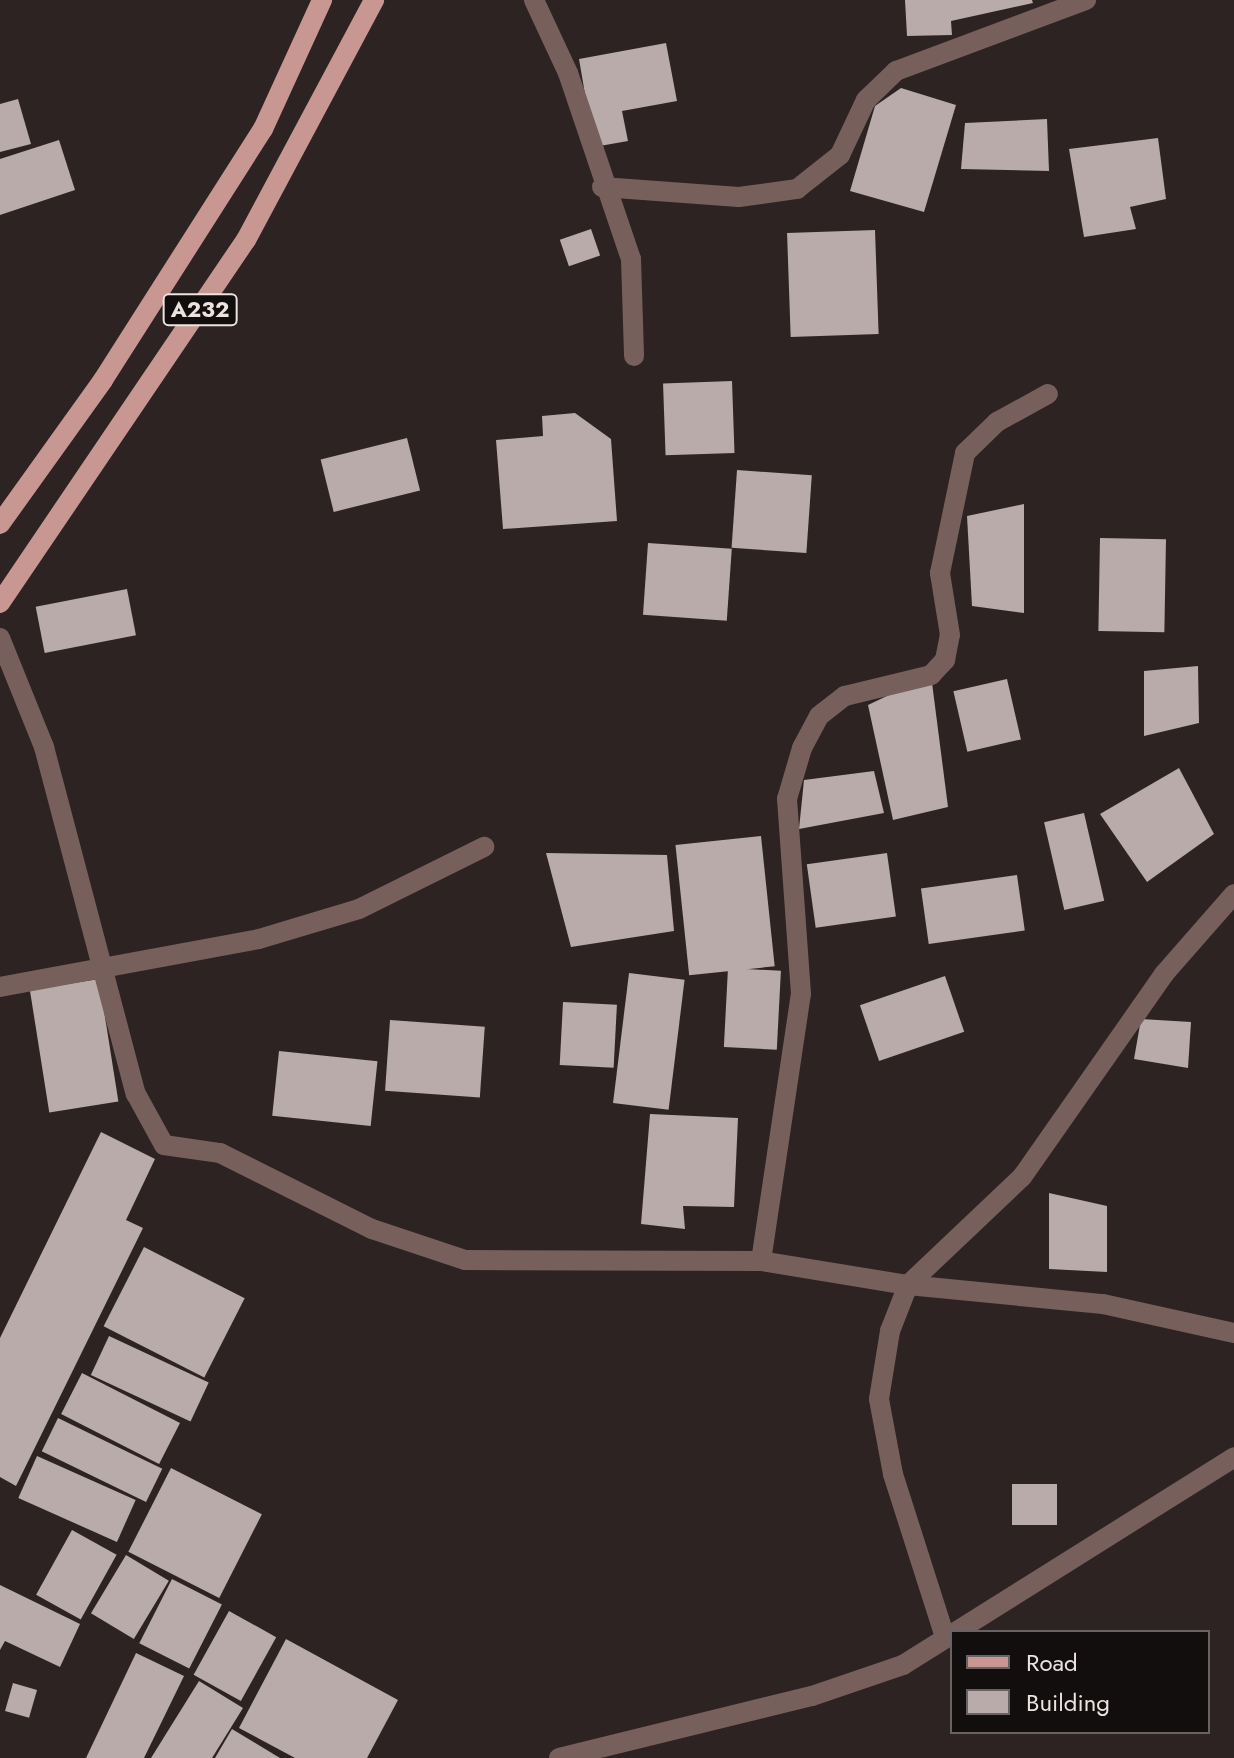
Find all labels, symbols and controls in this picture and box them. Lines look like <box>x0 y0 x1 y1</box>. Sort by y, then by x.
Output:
road number: A232 <box>162 292 238 328</box>
legend <box>950 1630 1210 1734</box>
text: Road <box>1026 1645 1078 1680</box>
text: Building <box>1026 1685 1110 1720</box>

